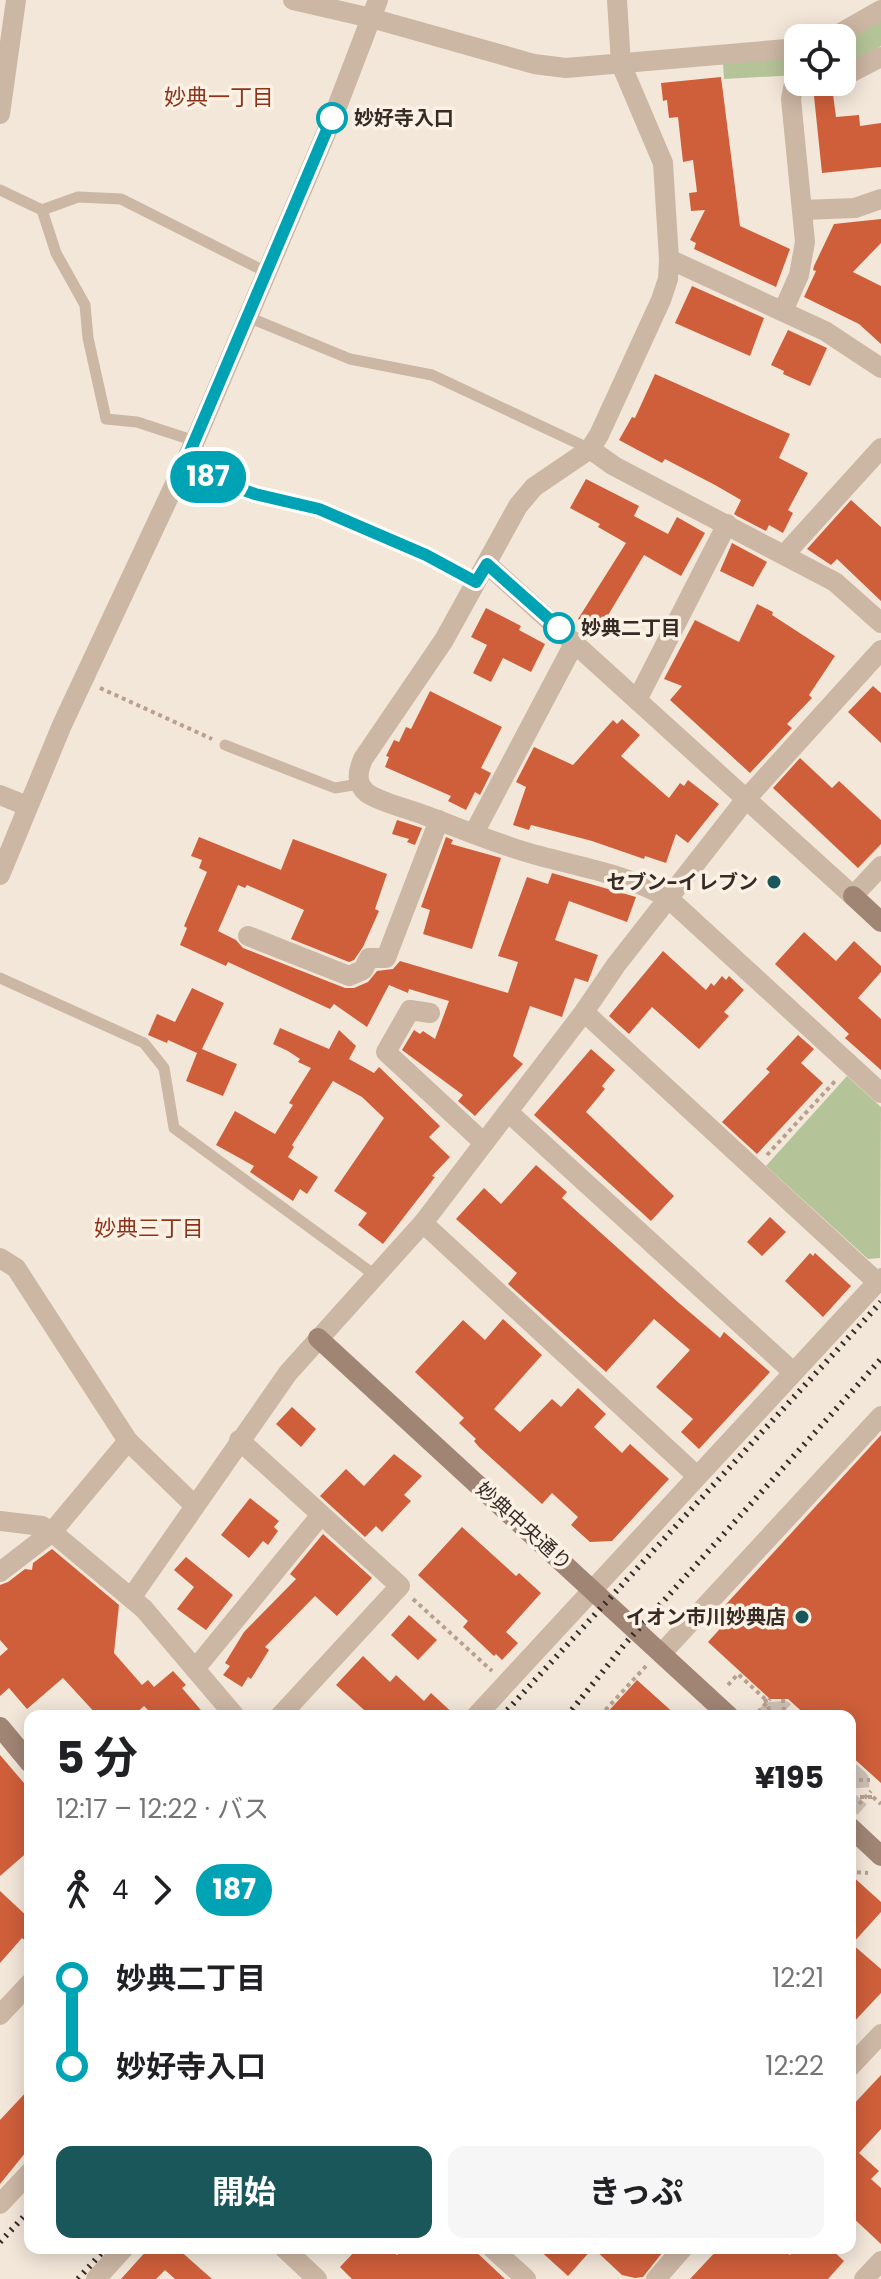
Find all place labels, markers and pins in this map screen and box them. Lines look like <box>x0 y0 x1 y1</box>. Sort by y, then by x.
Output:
marker: 妙好寺入口 <box>317 103 347 133</box>
place label: 妙好寺入口 <box>354 104 454 132</box>
marker: 妙典二丁目 <box>544 613 574 643</box>
place label: 妙典二丁目 <box>581 614 681 642</box>
place label: セブン-イレブン <box>606 868 758 896</box>
marker: セブン-イレブン <box>765 873 783 891</box>
place label: イオン市川妙典店 <box>626 1603 786 1631</box>
marker: イオン市川妙典店 <box>793 1608 811 1626</box>

